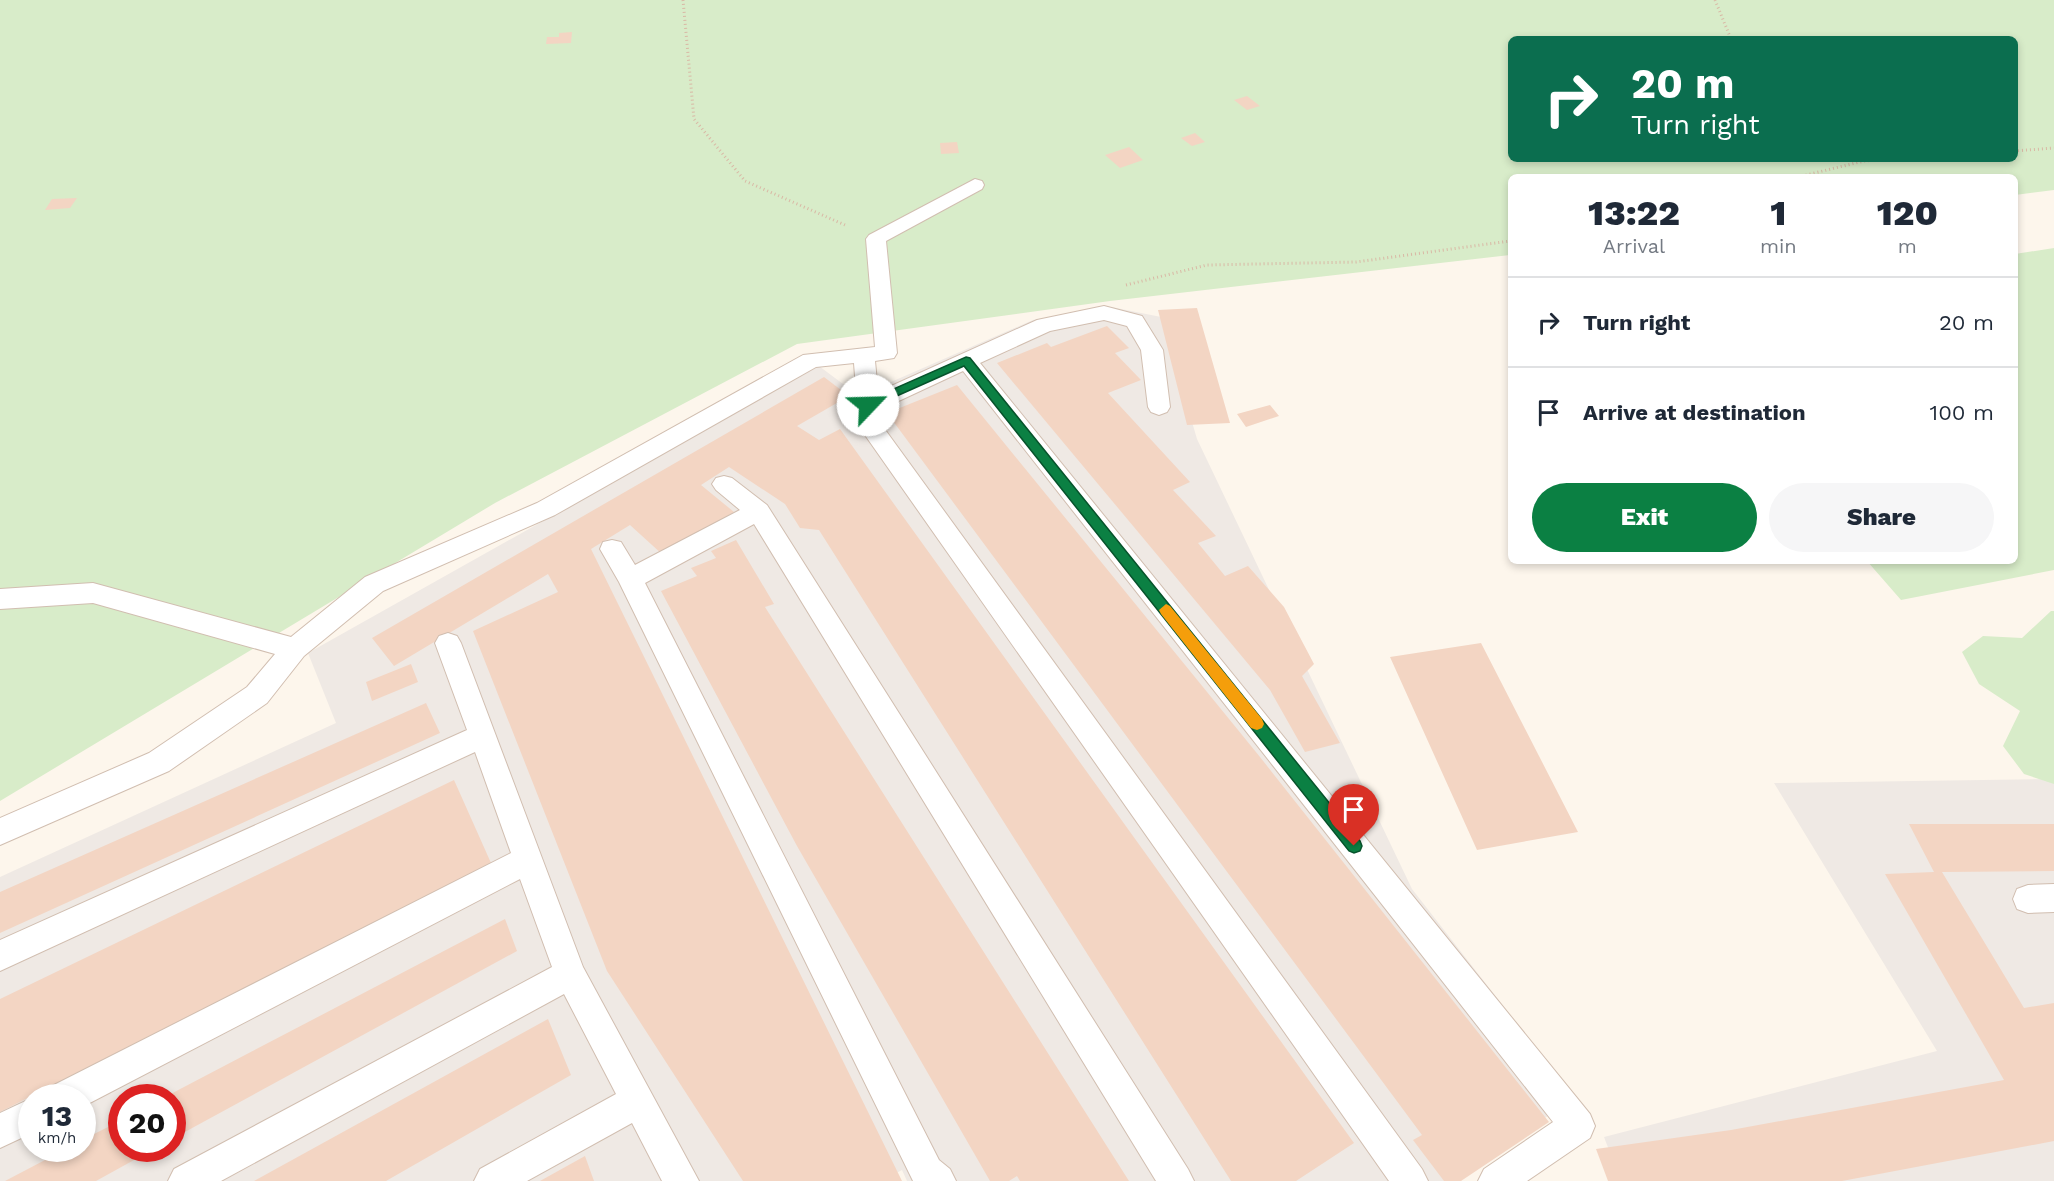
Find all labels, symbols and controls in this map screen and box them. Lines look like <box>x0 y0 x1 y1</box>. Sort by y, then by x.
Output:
text: 20 m <box>1631 59 1735 108</box>
icon: right <box>1532 60 1610 138</box>
text: Turn right <box>1631 109 1760 141</box>
text: 13:22 <box>1588 192 1680 234</box>
text: 1 <box>1770 192 1786 234</box>
text: 120 <box>1877 192 1938 234</box>
text: Arrival <box>1603 234 1665 258</box>
text: min <box>1760 234 1797 258</box>
text: m <box>1898 234 1917 258</box>
icon: right <box>1532 306 1565 339</box>
text: Turn right <box>1583 310 1690 335</box>
text: 20 m <box>1939 310 1994 335</box>
position arrow <box>836 373 900 437</box>
icon: arrive <box>1532 396 1565 429</box>
text: Arrive at destination <box>1583 400 1806 425</box>
text: 100 m <box>1930 400 1994 425</box>
button: Exit <box>1532 483 1757 552</box>
button: Share <box>1769 483 1994 552</box>
pin <box>1328 784 1379 846</box>
icon: arrive <box>1337 793 1370 826</box>
speed limit sign: 20 <box>108 1084 186 1162</box>
text: 13 <box>42 1098 72 1133</box>
text: km/h <box>38 1129 76 1147</box>

